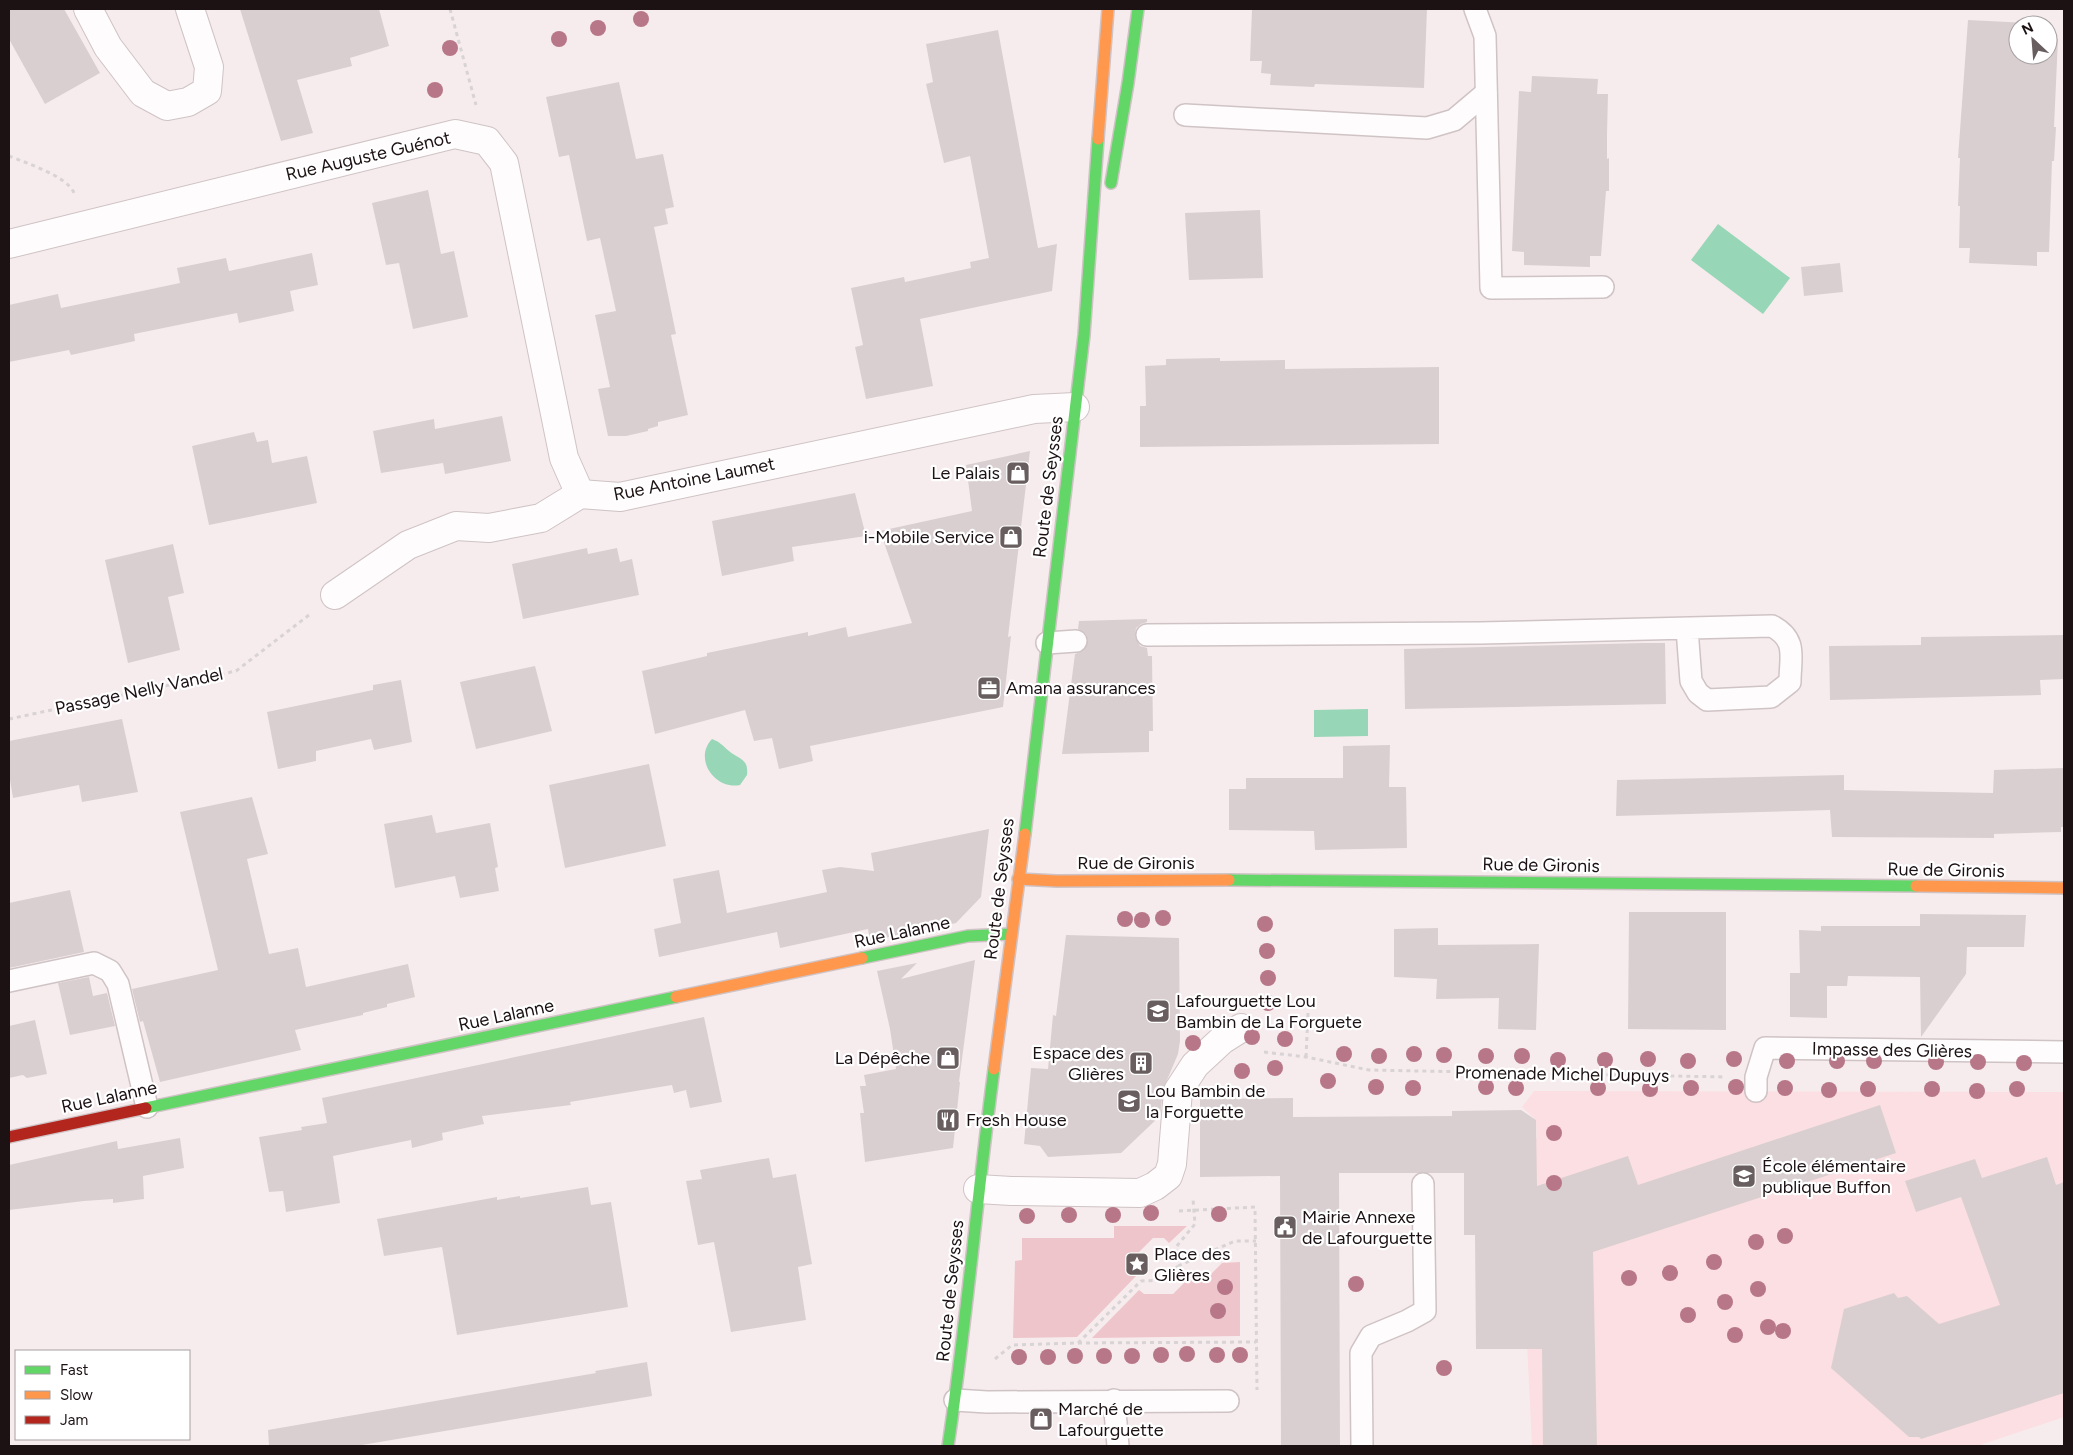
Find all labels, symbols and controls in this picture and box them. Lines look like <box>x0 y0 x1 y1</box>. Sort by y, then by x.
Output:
north arrow <box>2008 15 2058 65</box>
text: N <box>2019 19 2036 39</box>
street label: Rue Auguste Guénot <box>283 126 453 186</box>
street label: Route de Seysses <box>1028 415 1068 559</box>
street label: Rue Antoine Laumet <box>611 453 777 505</box>
shop icon: Le Palais <box>1005 460 1031 486</box>
place label: Le Palais <box>931 462 1000 484</box>
shop icon: i-Mobile Service <box>998 524 1024 550</box>
place label: i-Mobile Service <box>864 526 994 548</box>
street label: Passage Nelly Vandel <box>53 662 225 720</box>
office icon: Amana assurances <box>976 675 1002 701</box>
place label: Amana assurances <box>1006 677 1156 699</box>
street label: Route de Seysses <box>979 817 1019 961</box>
street label: Rue de Gironis <box>1077 852 1195 874</box>
street label: Rue de Gironis <box>1482 853 1600 877</box>
street label: Rue de Gironis <box>1887 858 2005 882</box>
street label: Rue Lalanne <box>852 911 952 953</box>
place label: Lafourguette Lou Bambin de La Forguete <box>1176 990 1362 1033</box>
street label: Rue Lalanne <box>456 994 556 1036</box>
school or university icon: Lafourguette Lou Bambin de La Forguete <box>1145 998 1171 1024</box>
street label: Impasse des Glières <box>1812 1038 1972 1062</box>
place label: Espace des Glières <box>1032 1042 1124 1085</box>
shop icon: La Dépêche <box>935 1045 961 1071</box>
place label: La Dépêche <box>835 1047 930 1069</box>
building icon: Espace des Glières <box>1128 1050 1154 1076</box>
street label: Promenade Michel Dupuys <box>1455 1061 1669 1087</box>
street label: Rue Lalanne <box>59 1076 159 1118</box>
place label: Lou Bambin de la Forguette <box>1146 1080 1266 1123</box>
school or university icon: Lou Bambin de la Forguette <box>1116 1088 1142 1114</box>
restaurant icon: Fresh House <box>935 1107 961 1133</box>
place label: Fresh House <box>966 1109 1067 1131</box>
place label: École élémentaire publique Buffon <box>1762 1155 1906 1198</box>
school or university icon: École élémentaire publique Buffon <box>1731 1163 1757 1189</box>
place label: Mairie Annexe de Lafourguette <box>1302 1206 1433 1249</box>
public building icon: Mairie Annexe de Lafourguette <box>1272 1214 1298 1240</box>
street label: Route de Seysses <box>932 1219 968 1363</box>
place label: Place des Glières <box>1154 1243 1230 1286</box>
place icon: Place des Glières <box>1124 1251 1150 1277</box>
legend <box>15 1350 190 1440</box>
text: Fast <box>60 1361 89 1379</box>
text: Slow <box>60 1386 93 1404</box>
place label: Marché de Lafourguette <box>1058 1398 1164 1441</box>
shop icon: Marché de Lafourguette <box>1028 1406 1054 1432</box>
text: Jam <box>60 1411 88 1429</box>

